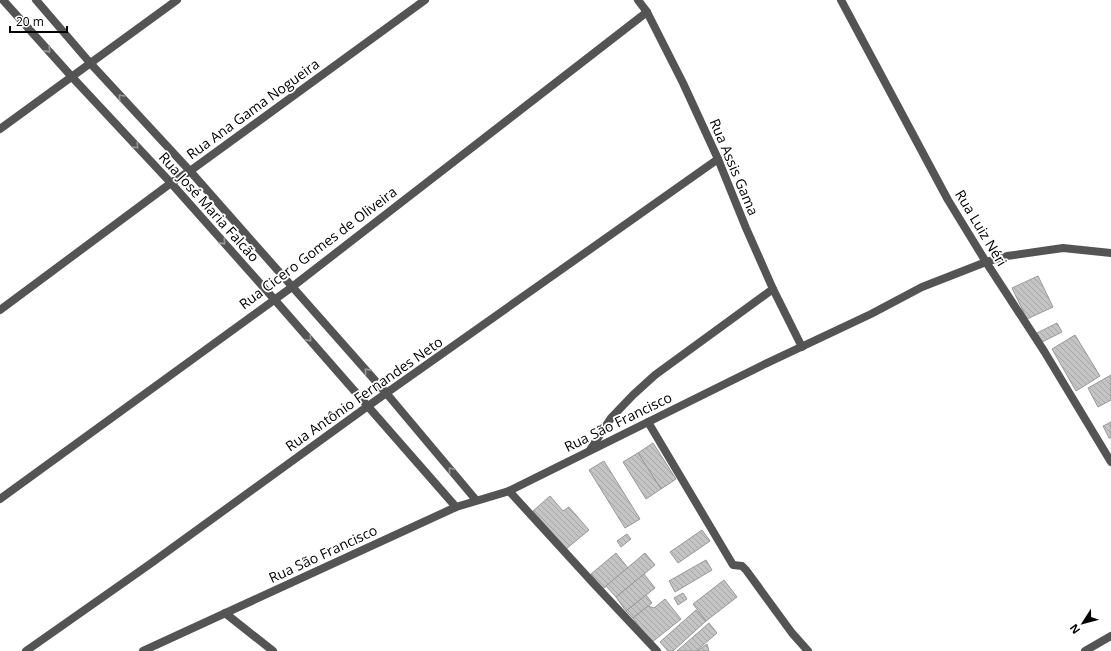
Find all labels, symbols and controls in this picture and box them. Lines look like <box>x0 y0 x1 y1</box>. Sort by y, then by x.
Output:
scale bar <box>10 8 67 34</box>
text: 20 m <box>16 13 44 30</box>
one-way arrow <box>43 45 50 53</box>
street label: Rua Ana Gama Nogueira <box>182 54 323 163</box>
one-way arrow <box>119 94 126 102</box>
street label: Rua Assis Gama <box>706 116 763 218</box>
one-way arrow <box>131 141 139 149</box>
street label: Rua José Maria Falcão <box>155 148 264 266</box>
street label: Rua Cicero Gomes de Oliveira <box>235 182 400 313</box>
street label: Rua Luiz Néri <box>951 186 1012 269</box>
one-way arrow <box>219 237 226 245</box>
street label: Rua Antônio Fernandes Neto <box>281 332 446 455</box>
one-way arrow <box>305 335 312 342</box>
one-way arrow <box>364 368 372 376</box>
street label: Rua São Francisco <box>561 387 675 456</box>
one-way arrow <box>449 468 456 475</box>
street label: Rua São Francisco <box>266 520 380 587</box>
north arrow <box>1063 603 1103 643</box>
text: N <box>1066 621 1083 637</box>

